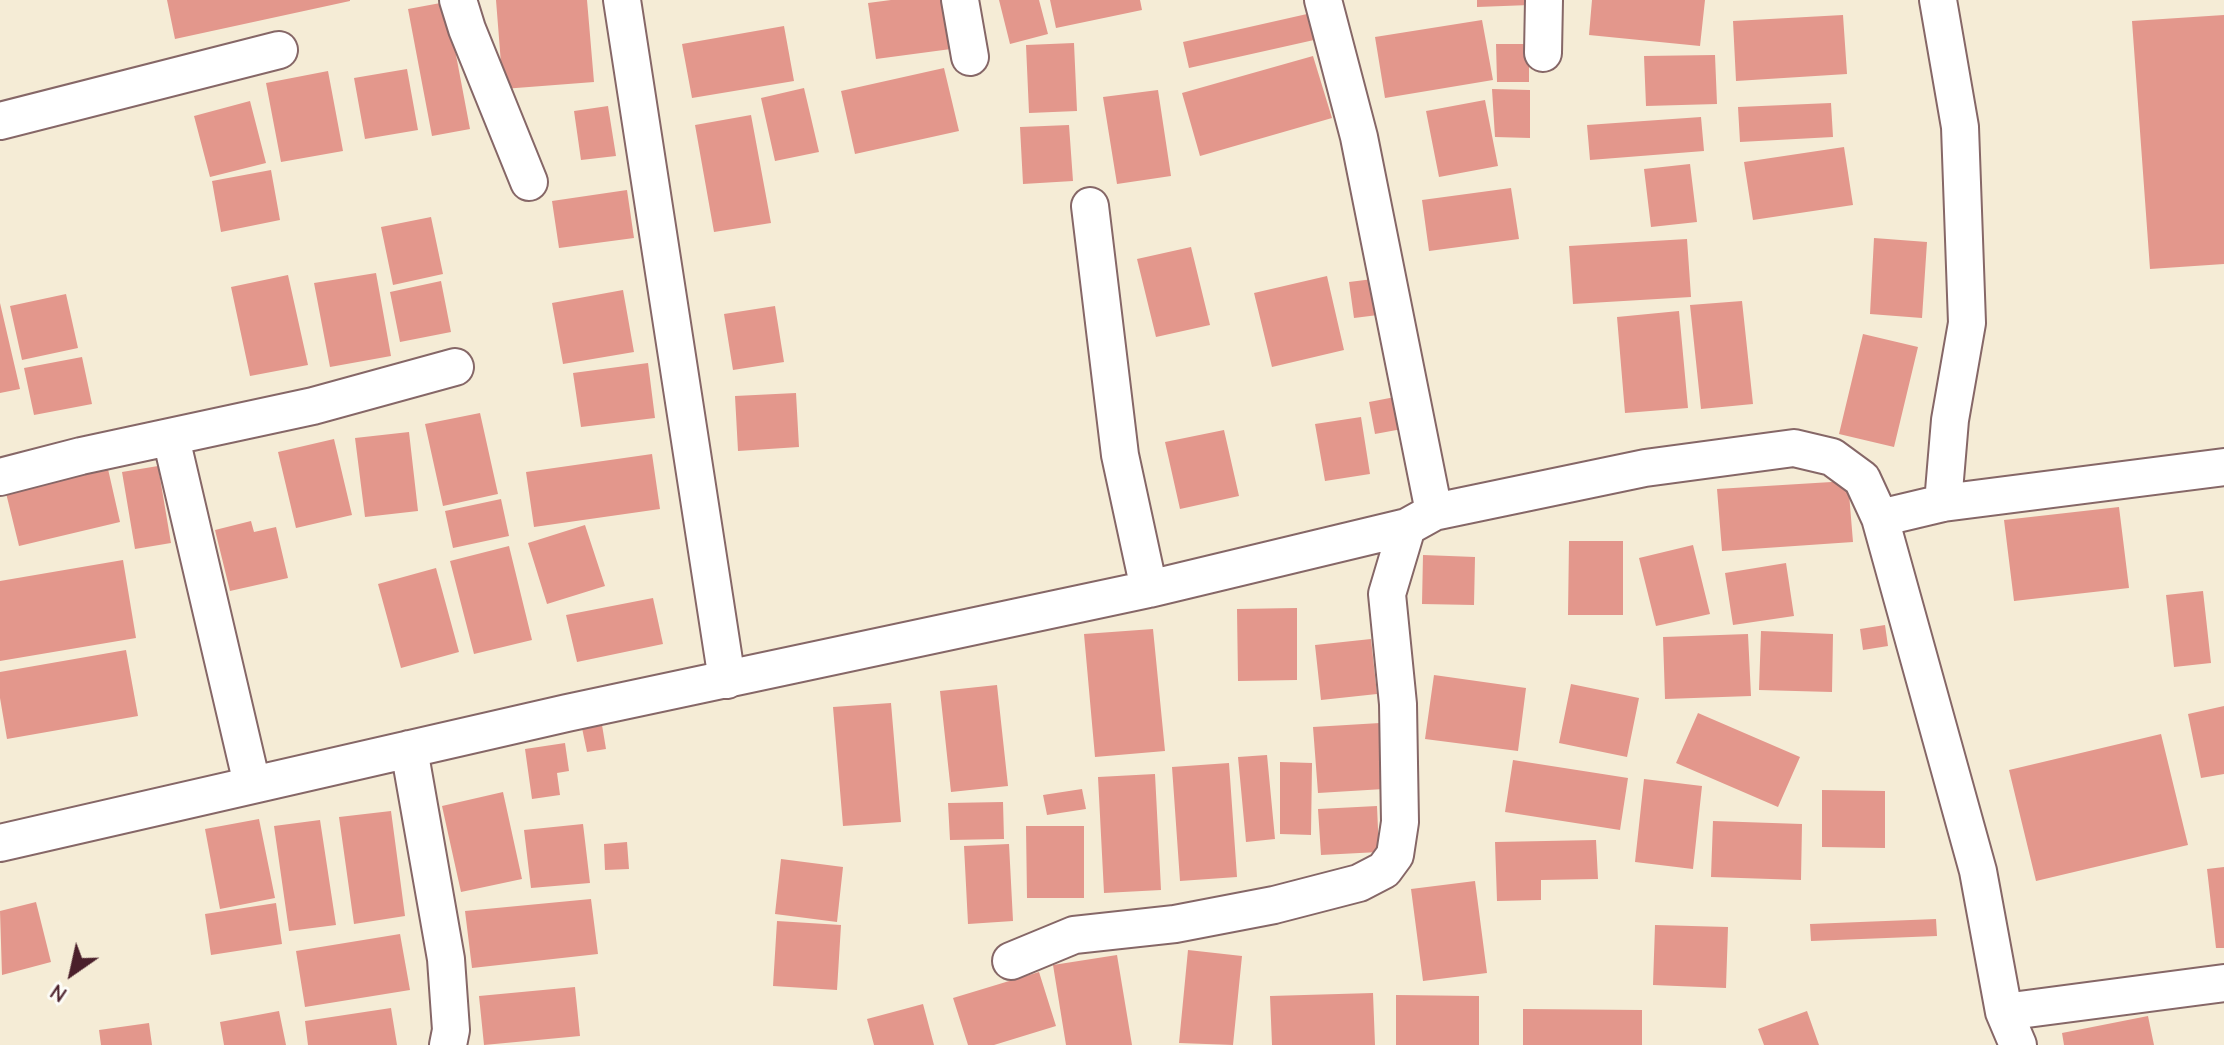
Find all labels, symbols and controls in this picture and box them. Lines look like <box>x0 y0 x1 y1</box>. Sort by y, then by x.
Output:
north arrow <box>32 933 112 1013</box>
text: N <box>45 978 72 1008</box>

